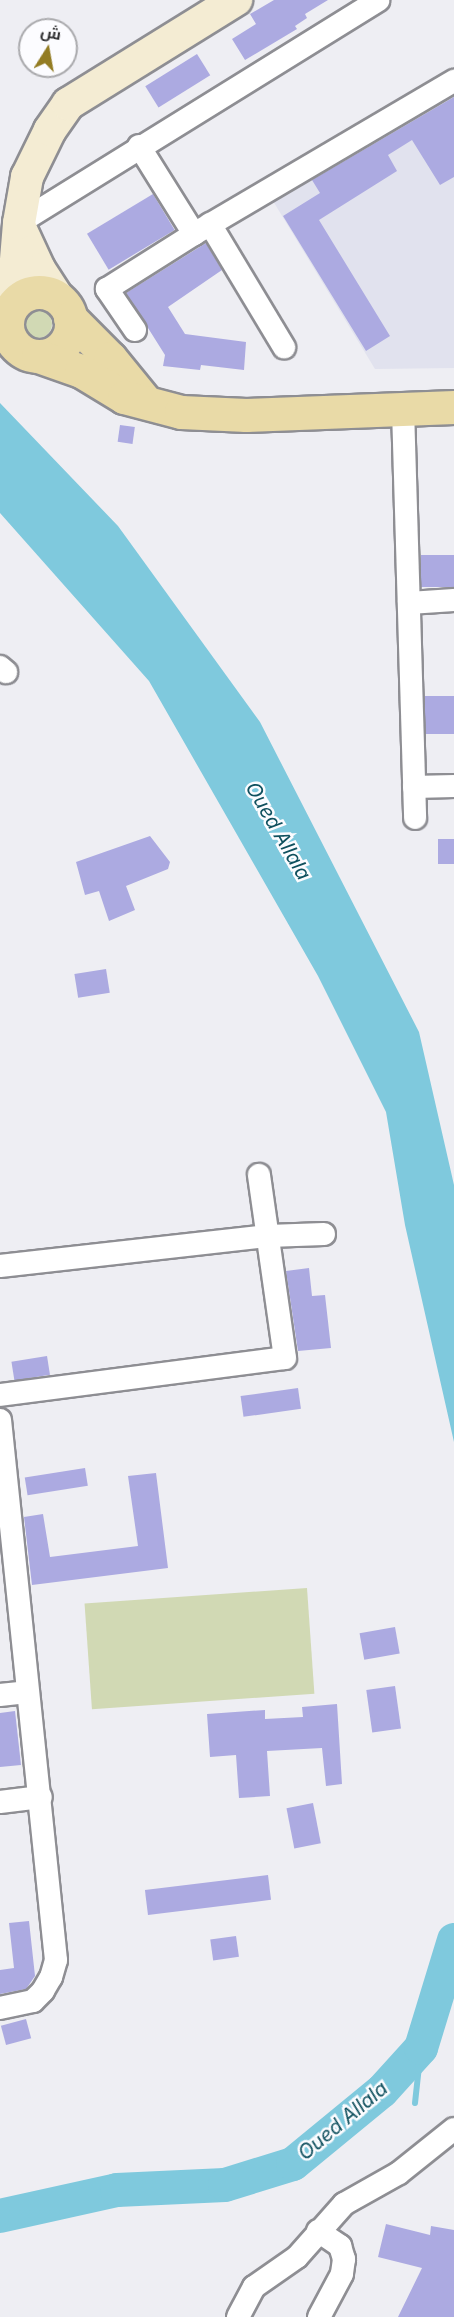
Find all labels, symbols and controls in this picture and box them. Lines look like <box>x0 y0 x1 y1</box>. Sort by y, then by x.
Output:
north arrow <box>18 18 78 78</box>
text: ش <box>39 21 63 44</box>
water label: Oued Allala <box>240 778 316 884</box>
water label: Oued Allala <box>293 2077 393 2165</box>

